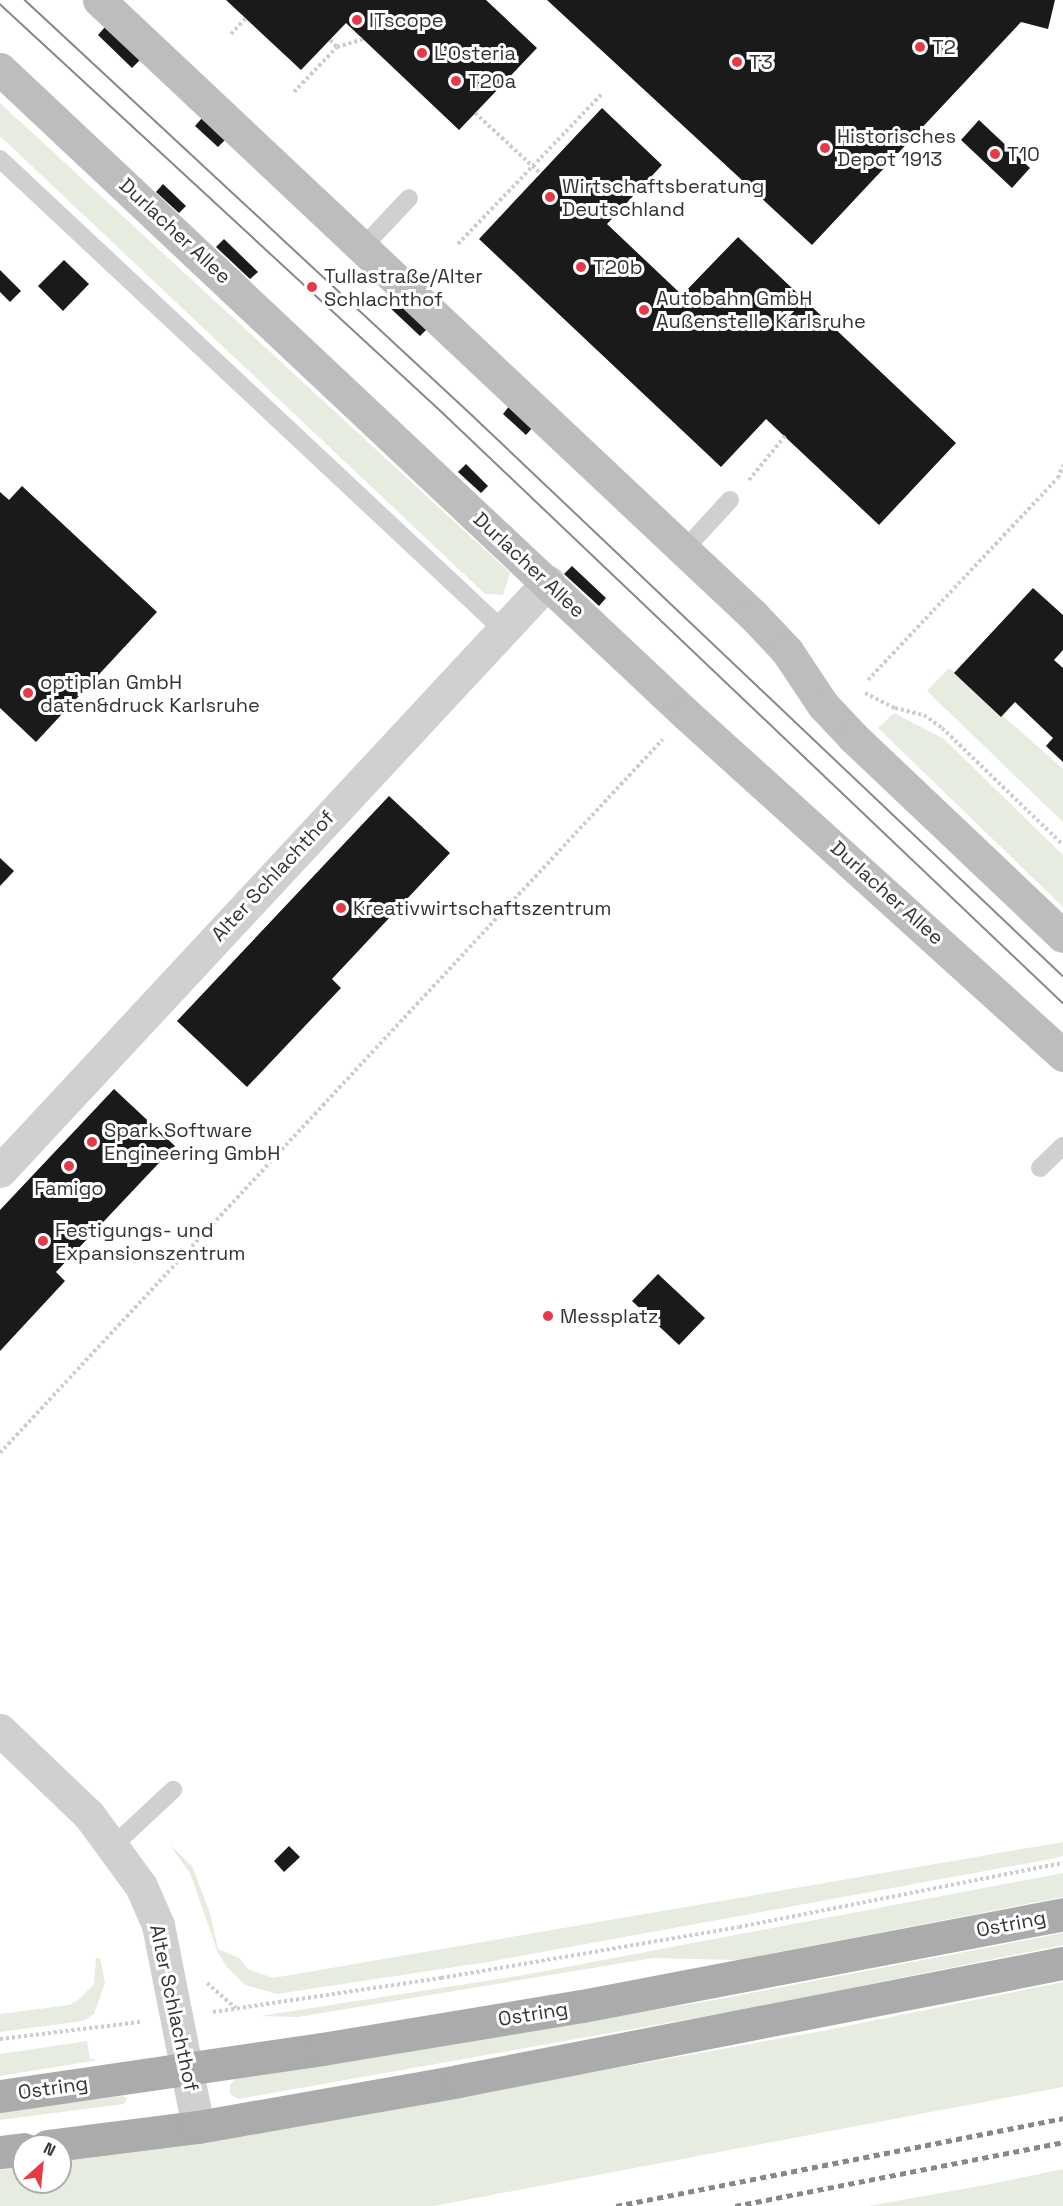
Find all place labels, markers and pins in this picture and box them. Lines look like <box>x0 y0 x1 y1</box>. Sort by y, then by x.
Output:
place label: ITscope <box>369 8 443 32</box>
marker: ITscope <box>350 13 364 27</box>
place label: T2 <box>932 35 956 59</box>
marker: T2 <box>913 40 927 54</box>
place label: L'Osteria <box>434 41 516 65</box>
marker: L'Osteria <box>415 46 429 60</box>
place label: T3 <box>749 50 773 74</box>
marker: T3 <box>730 55 744 69</box>
place label: T20a <box>468 69 516 93</box>
marker: T20a <box>449 74 463 88</box>
place label: Historisches Depot 1913 <box>837 124 956 171</box>
marker: Historisches Depot 1913 <box>818 141 832 155</box>
place label: T10 <box>1007 142 1040 166</box>
marker: T10 <box>988 147 1002 161</box>
place label: Wirtschaftsberatung Deutschland <box>562 174 764 221</box>
marker: Wirtschaftsberatung Deutschland <box>543 190 557 204</box>
place label: T20b <box>593 255 643 279</box>
marker: T20b <box>574 260 588 274</box>
place label: Tullastraße/Alter Schlachthof <box>324 264 483 311</box>
marker: Tullastraße/Alter Schlachthof <box>305 280 319 294</box>
place label: Autobahn GmbH Außenstelle Karlsruhe <box>656 286 866 333</box>
marker: Autobahn GmbH Außenstelle Karlsruhe <box>637 303 651 317</box>
place label: optiplan GmbH daten&druck Karlsruhe <box>40 670 260 717</box>
marker: optiplan GmbH daten&druck Karlsruhe <box>21 686 35 700</box>
place label: Kreativwirtschaftszentrum <box>353 896 612 920</box>
marker: Kreativwirtschaftszentrum <box>334 901 348 915</box>
place label: Spark Software Engineering GmbH <box>104 1118 280 1165</box>
marker: Spark Software Engineering GmbH <box>85 1135 99 1149</box>
marker: Famigo <box>62 1159 76 1173</box>
place label: Famigo <box>34 1176 104 1200</box>
place label: Festigungs- und Expansionszentrum <box>55 1218 245 1265</box>
marker: Festigungs- und Expansionszentrum <box>36 1234 50 1248</box>
place label: Messplatz <box>560 1304 658 1328</box>
marker: Messplatz <box>541 1309 555 1323</box>

